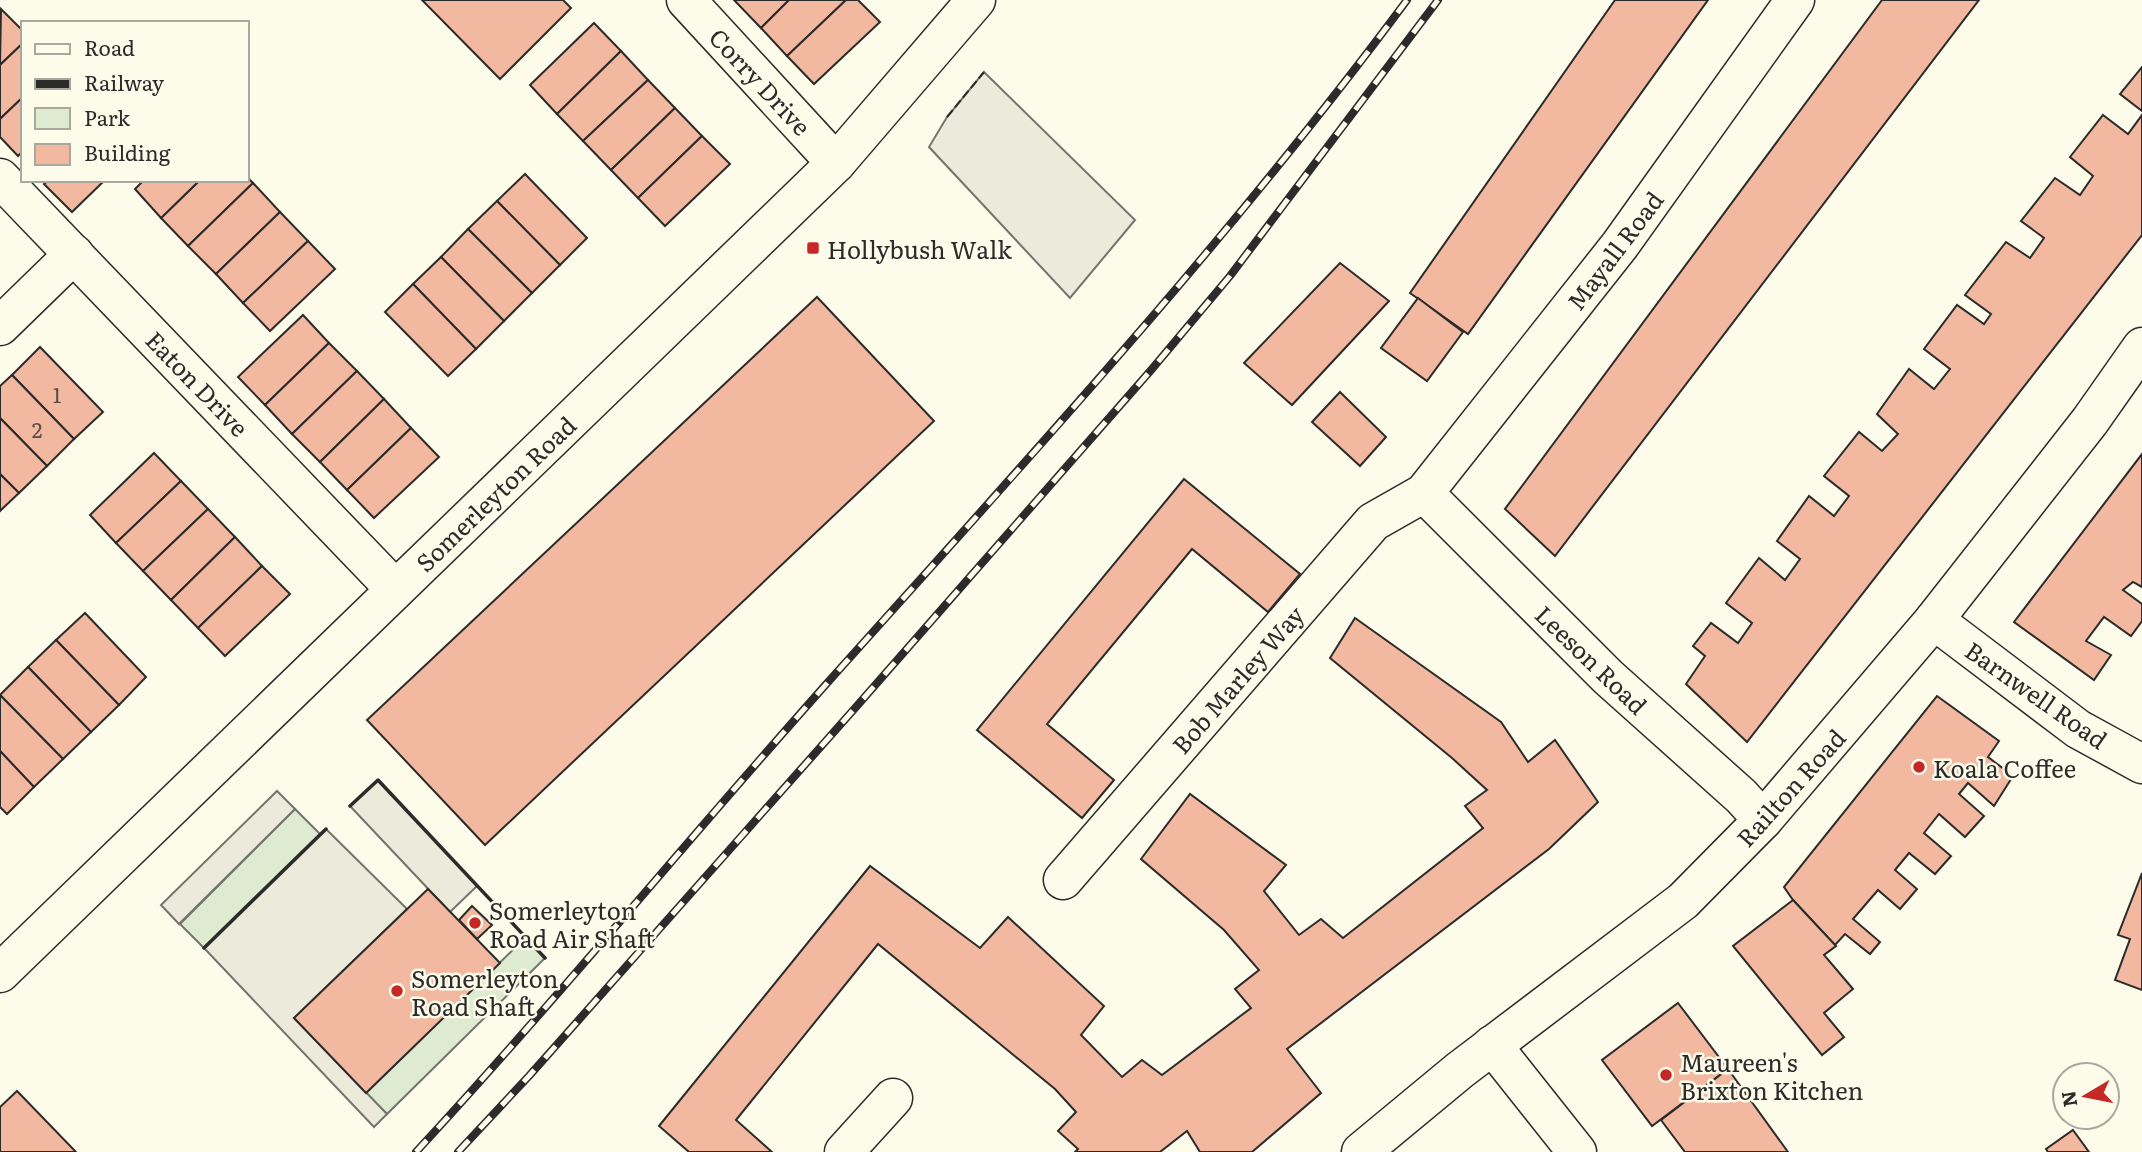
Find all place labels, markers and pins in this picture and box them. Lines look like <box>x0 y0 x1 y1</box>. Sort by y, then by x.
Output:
place label: Hollybush Walk <box>827 231 1012 266</box>
marker: Hollybush Walk <box>805 240 821 256</box>
place label: Koala Coffee <box>1933 750 2076 785</box>
marker: Koala Coffee <box>1911 759 1927 775</box>
place label: Somerleyton Road Air Shaft <box>489 892 655 955</box>
marker: Somerleyton Road Air Shaft <box>467 915 483 931</box>
place label: Somerleyton Road Shaft <box>411 960 559 1023</box>
marker: Somerleyton Road Shaft <box>389 983 405 999</box>
place label: Maureen's Brixton Kitchen <box>1680 1044 1863 1107</box>
marker: Maureen's Brixton Kitchen <box>1658 1067 1674 1083</box>

